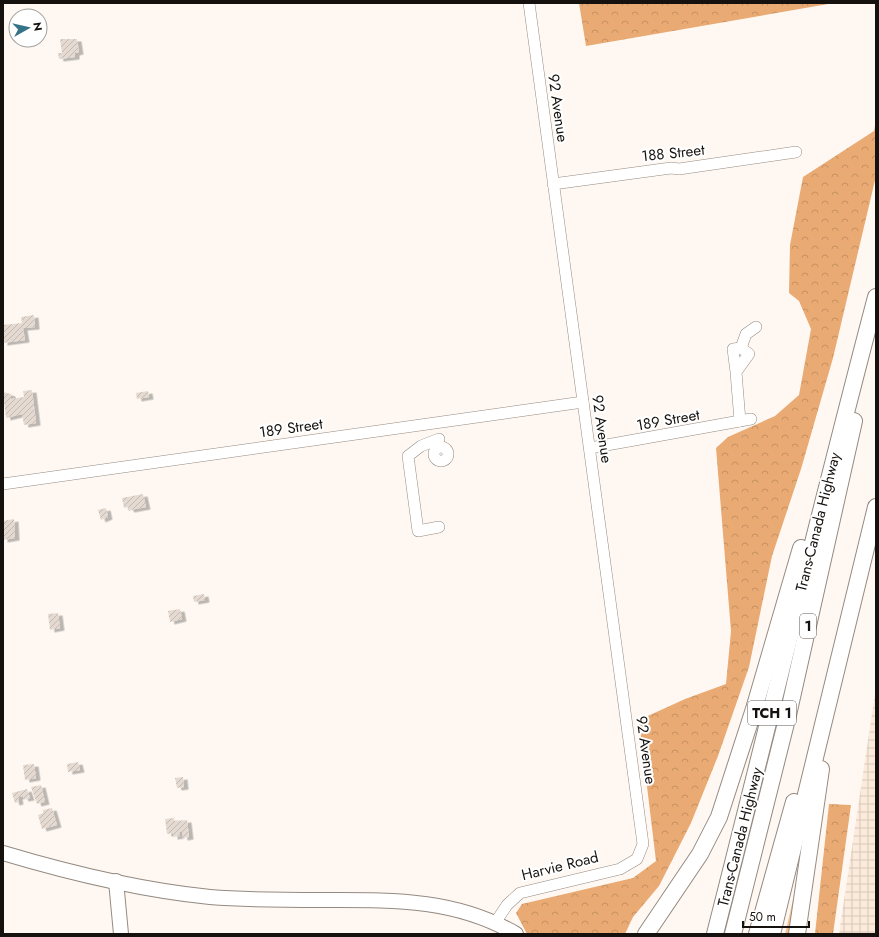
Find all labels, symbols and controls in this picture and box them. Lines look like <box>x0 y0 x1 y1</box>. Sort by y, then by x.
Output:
north arrow <box>8 8 48 48</box>
text: N <box>29 21 46 32</box>
street label: 92 Avenue <box>542 73 574 144</box>
street label: 188 Street <box>640 139 706 167</box>
street label: 92 Avenue <box>586 394 618 465</box>
street label: 189 Street <box>635 404 702 436</box>
street label: 189 Street <box>258 413 325 443</box>
street label: Trans-Canada Highway <box>790 450 846 594</box>
road number: 1 <box>800 614 816 638</box>
road number: TCH 1 <box>748 701 796 725</box>
street label: 92 Avenue <box>630 715 662 786</box>
street label: Trans-Canada Highway <box>712 765 768 909</box>
street label: Harvie Road <box>519 846 601 886</box>
scale bar <box>743 903 809 929</box>
text: 50 m <box>749 908 776 926</box>

